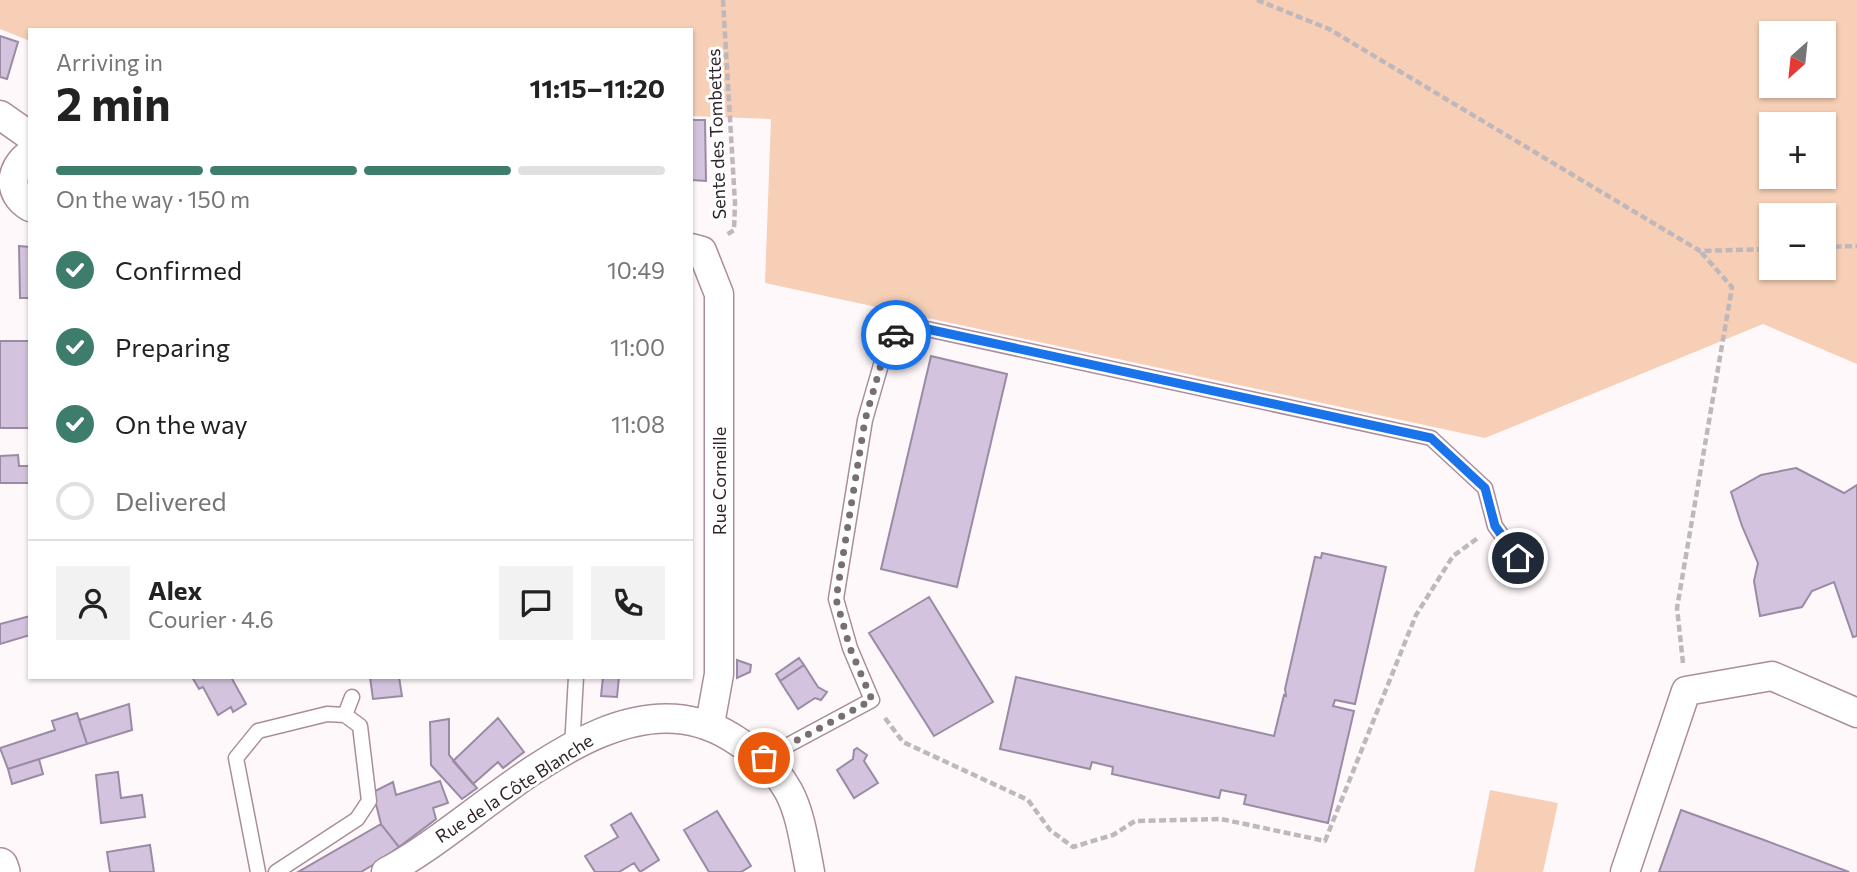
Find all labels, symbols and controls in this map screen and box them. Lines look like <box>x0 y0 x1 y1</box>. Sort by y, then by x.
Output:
north arrow <box>1759 21 1836 98</box>
map controls <box>1759 21 1836 280</box>
text: Arriving in <box>56 48 163 76</box>
street label: Sente des Tombettes <box>702 48 730 220</box>
text: 11:15–11:20 <box>529 72 665 103</box>
text: 2 min <box>56 74 171 130</box>
button: + <box>1759 112 1836 189</box>
text: On the way · 150 m <box>56 185 250 213</box>
button: − <box>1759 203 1836 280</box>
icon: check <box>56 251 94 289</box>
text: Confirmed <box>115 254 242 285</box>
text: 10:49 <box>607 256 665 284</box>
courier <box>861 300 931 370</box>
icon: car <box>877 316 915 354</box>
icon: check <box>56 328 94 366</box>
text: Preparing <box>115 331 230 362</box>
text: 11:00 <box>610 333 665 361</box>
icon: check <box>56 405 94 443</box>
text: On the way <box>115 408 248 439</box>
text: 11:08 <box>611 410 665 438</box>
street label: Rue Corneille <box>708 427 730 535</box>
text: Delivered <box>115 485 226 516</box>
pin <box>1488 528 1548 588</box>
icon: home <box>1499 539 1537 577</box>
button: person <box>56 566 130 640</box>
button: chat <box>499 566 573 640</box>
button: phone <box>591 566 665 640</box>
text: Alex <box>148 574 202 605</box>
text: Courier · 4.6 <box>148 605 274 633</box>
pin <box>734 728 794 788</box>
street label: Rue de la Côte Blanche <box>431 729 597 847</box>
icon: bag <box>745 739 783 777</box>

